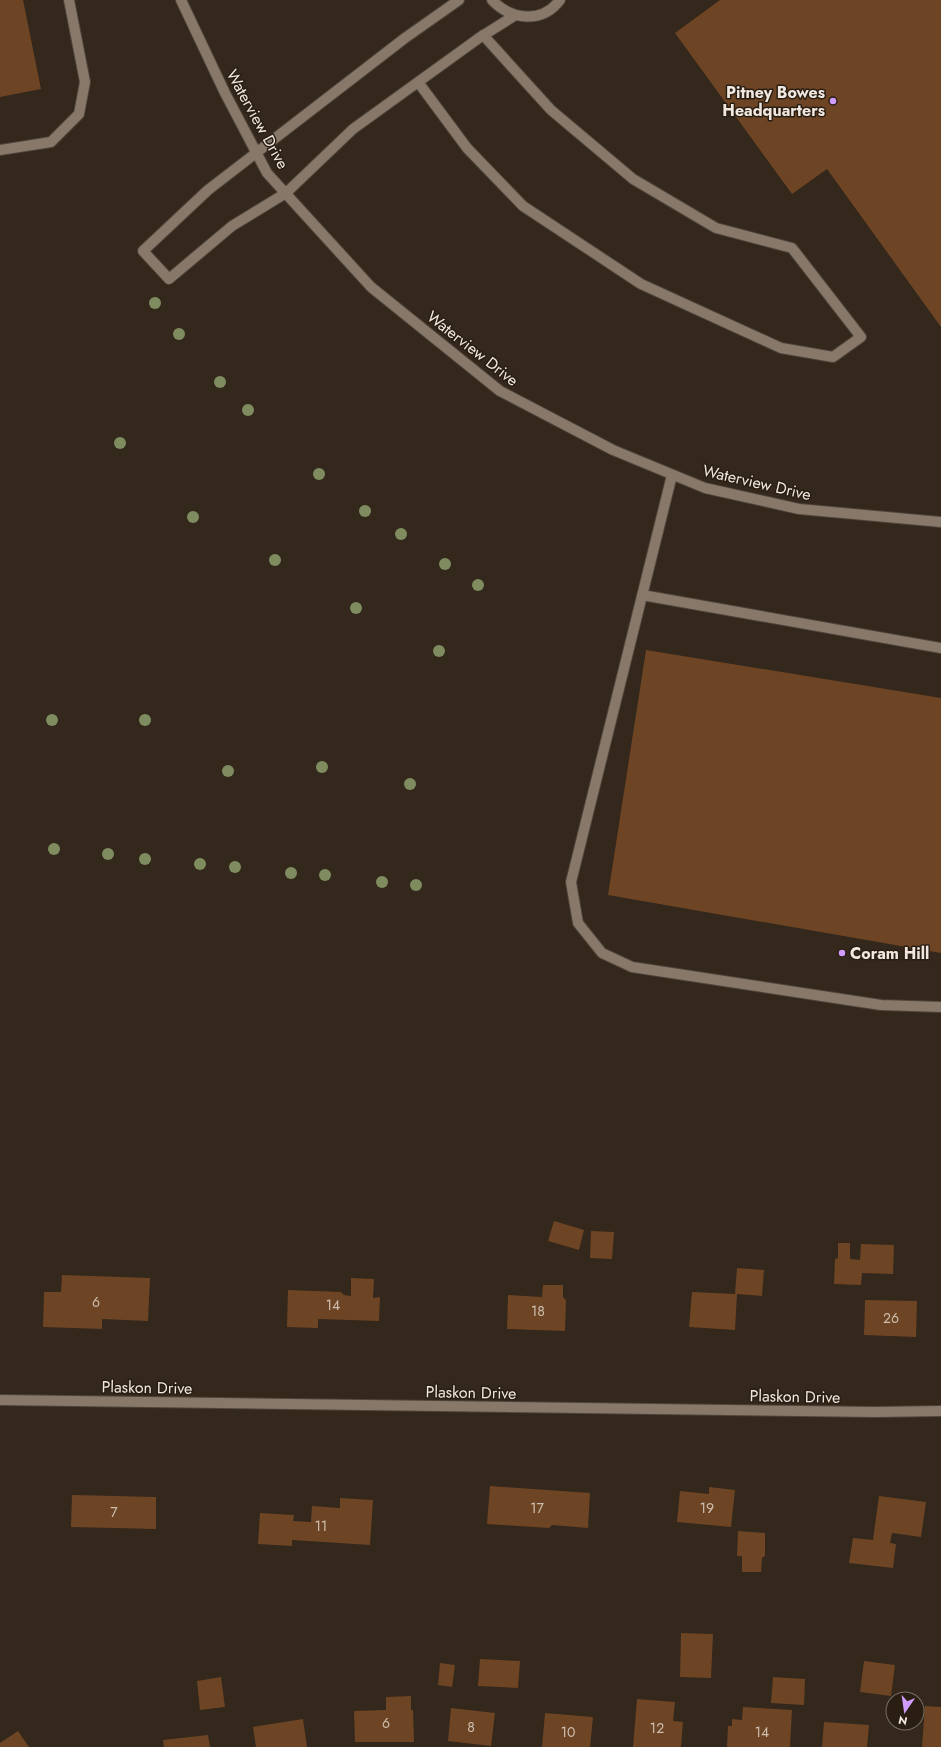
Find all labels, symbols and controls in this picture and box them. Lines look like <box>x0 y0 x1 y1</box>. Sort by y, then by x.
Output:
street label: Waterview Drive <box>221 65 294 173</box>
place label: Pitney Bowes Headquarters <box>722 81 825 122</box>
marker: Pitney Bowes Headquarters <box>828 96 838 106</box>
street label: Waterview Drive <box>422 305 523 391</box>
street label: Waterview Drive <box>700 459 813 506</box>
place label: Coram Hill <box>850 942 929 965</box>
marker: Coram Hill <box>837 948 847 958</box>
house number: 6 <box>92 1292 100 1312</box>
house number: 14 <box>326 1295 340 1315</box>
house number: 18 <box>531 1301 545 1321</box>
house number: 26 <box>883 1308 899 1328</box>
street label: Plaskon Drive <box>101 1375 193 1400</box>
street label: Plaskon Drive <box>425 1380 517 1405</box>
street label: Plaskon Drive <box>749 1384 841 1409</box>
house number: 17 <box>530 1498 544 1518</box>
house number: 19 <box>700 1498 714 1518</box>
house number: 7 <box>110 1502 118 1522</box>
house number: 11 <box>315 1516 327 1536</box>
north arrow <box>885 1691 925 1731</box>
text: N <box>897 1712 909 1730</box>
house number: 6 <box>382 1713 390 1733</box>
house number: 8 <box>467 1717 475 1737</box>
house number: 12 <box>650 1718 664 1738</box>
house number: 10 <box>561 1722 575 1742</box>
house number: 14 <box>755 1722 769 1742</box>

